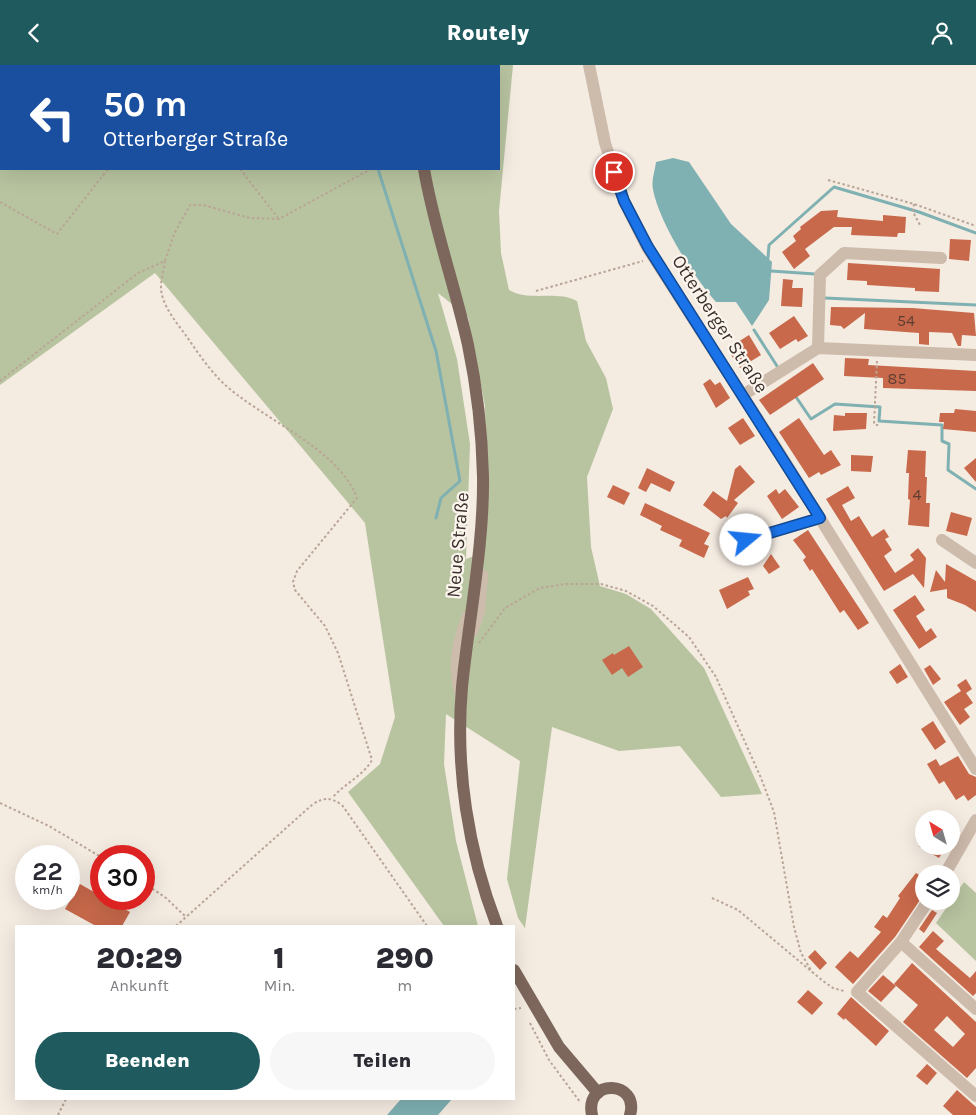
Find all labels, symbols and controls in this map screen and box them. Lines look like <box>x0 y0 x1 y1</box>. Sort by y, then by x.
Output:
icon: back <box>20 19 48 47</box>
icon: person <box>928 19 956 47</box>
text: Routely <box>447 20 529 46</box>
text: 50 m <box>103 84 188 125</box>
icon: left <box>20 85 85 150</box>
text: Otterberger Straße <box>103 126 288 152</box>
pin <box>593 151 635 193</box>
icon: arrive <box>600 158 628 186</box>
street label: Otterberger Straße <box>667 251 773 397</box>
house number: 54 <box>897 311 915 330</box>
house number: 85 <box>888 369 906 388</box>
house number: 4 <box>913 485 922 504</box>
street label: Neue Straße <box>442 491 474 599</box>
position arrow <box>719 513 771 565</box>
north arrow <box>915 810 960 855</box>
map controls <box>915 810 960 910</box>
speed limit sign: 30 <box>90 845 155 910</box>
text: 22 <box>32 857 63 886</box>
button: layers <box>915 865 960 910</box>
text: km/h <box>32 883 63 897</box>
text: 20:29 <box>96 940 183 976</box>
text: 1 <box>273 940 285 976</box>
text: 290 <box>376 940 434 976</box>
text: Ankunft <box>110 976 169 995</box>
text: Min. <box>264 976 295 995</box>
text: m <box>397 976 412 995</box>
button: Beenden <box>35 1032 260 1090</box>
button: Teilen <box>270 1032 495 1090</box>

